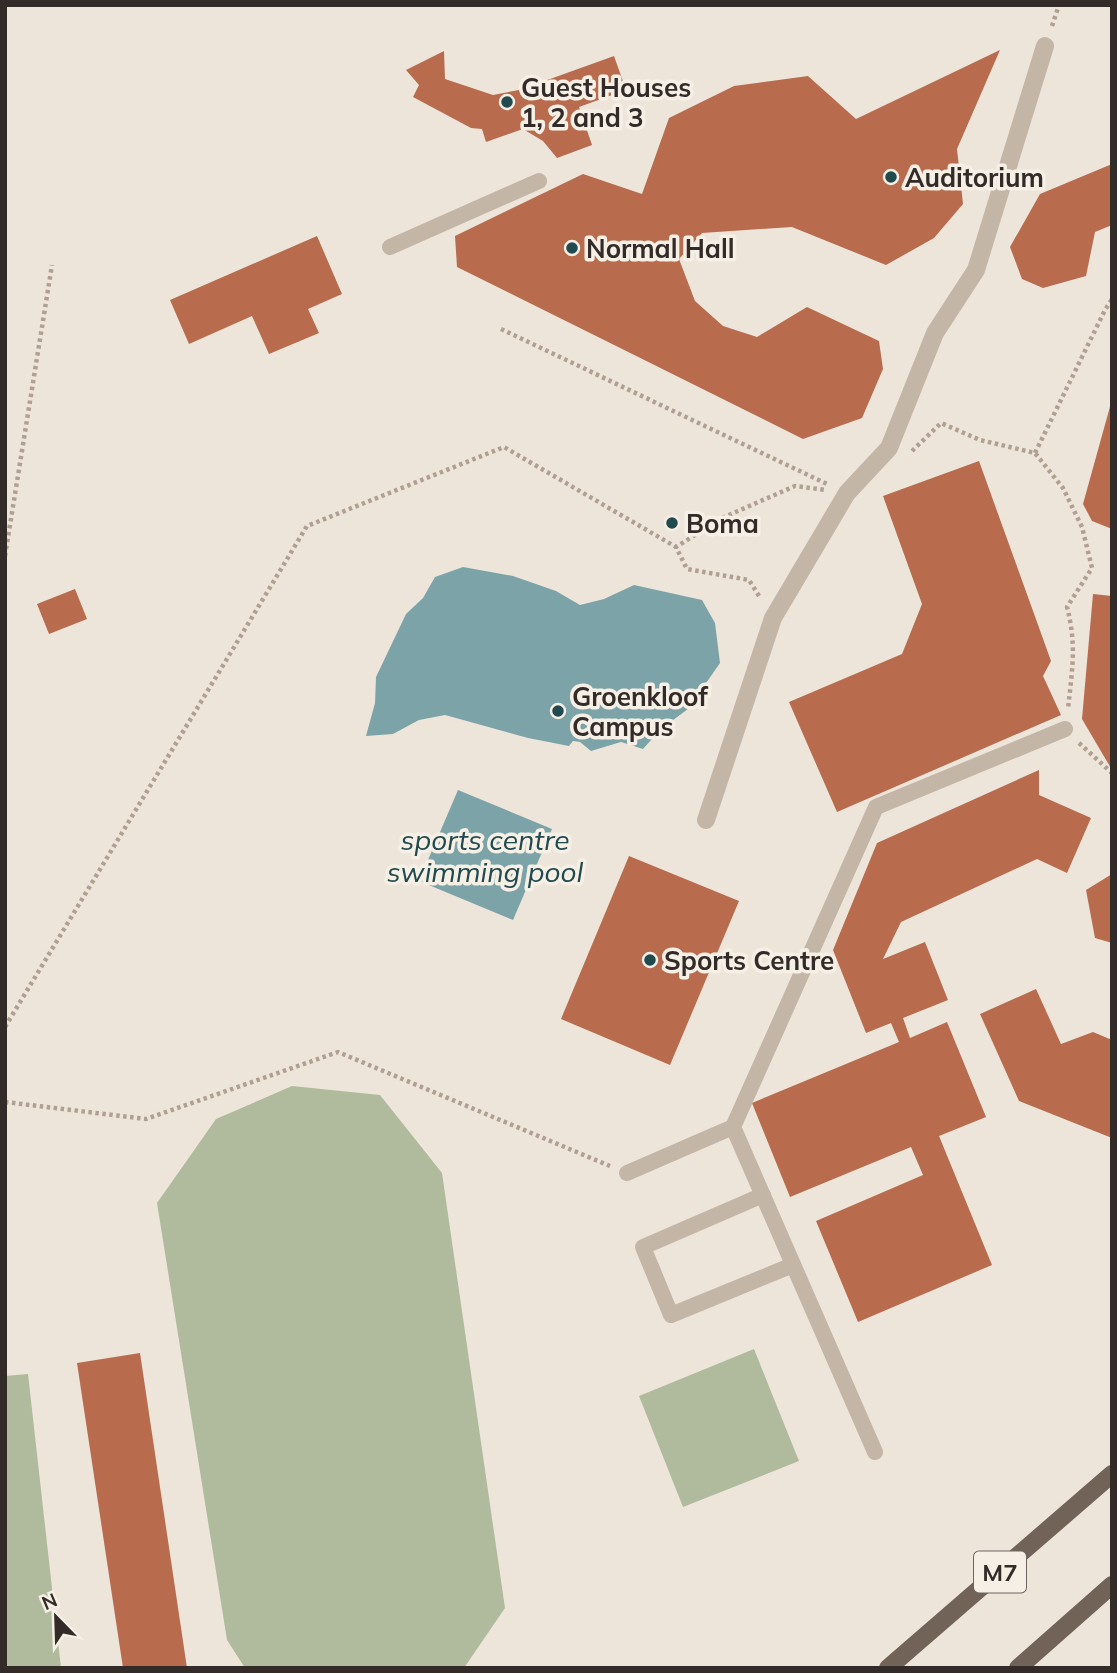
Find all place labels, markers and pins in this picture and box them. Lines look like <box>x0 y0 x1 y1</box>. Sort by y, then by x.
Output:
place label: Guest Houses 1, 2 and 3 <box>521 71 691 134</box>
marker: Guest Houses 1, 2 and 3 <box>499 94 515 110</box>
place label: Auditorium <box>905 161 1044 194</box>
marker: Auditorium <box>883 169 899 185</box>
place label: Normal Hall <box>586 232 734 265</box>
marker: Normal Hall <box>564 240 580 256</box>
place label: Boma <box>686 507 759 540</box>
marker: Boma <box>664 515 680 531</box>
place label: Groenkloof Campus <box>572 680 708 743</box>
marker: Groenkloof Campus <box>550 703 566 719</box>
place label: Sports Centre <box>664 944 834 977</box>
marker: Sports Centre <box>642 952 658 968</box>

